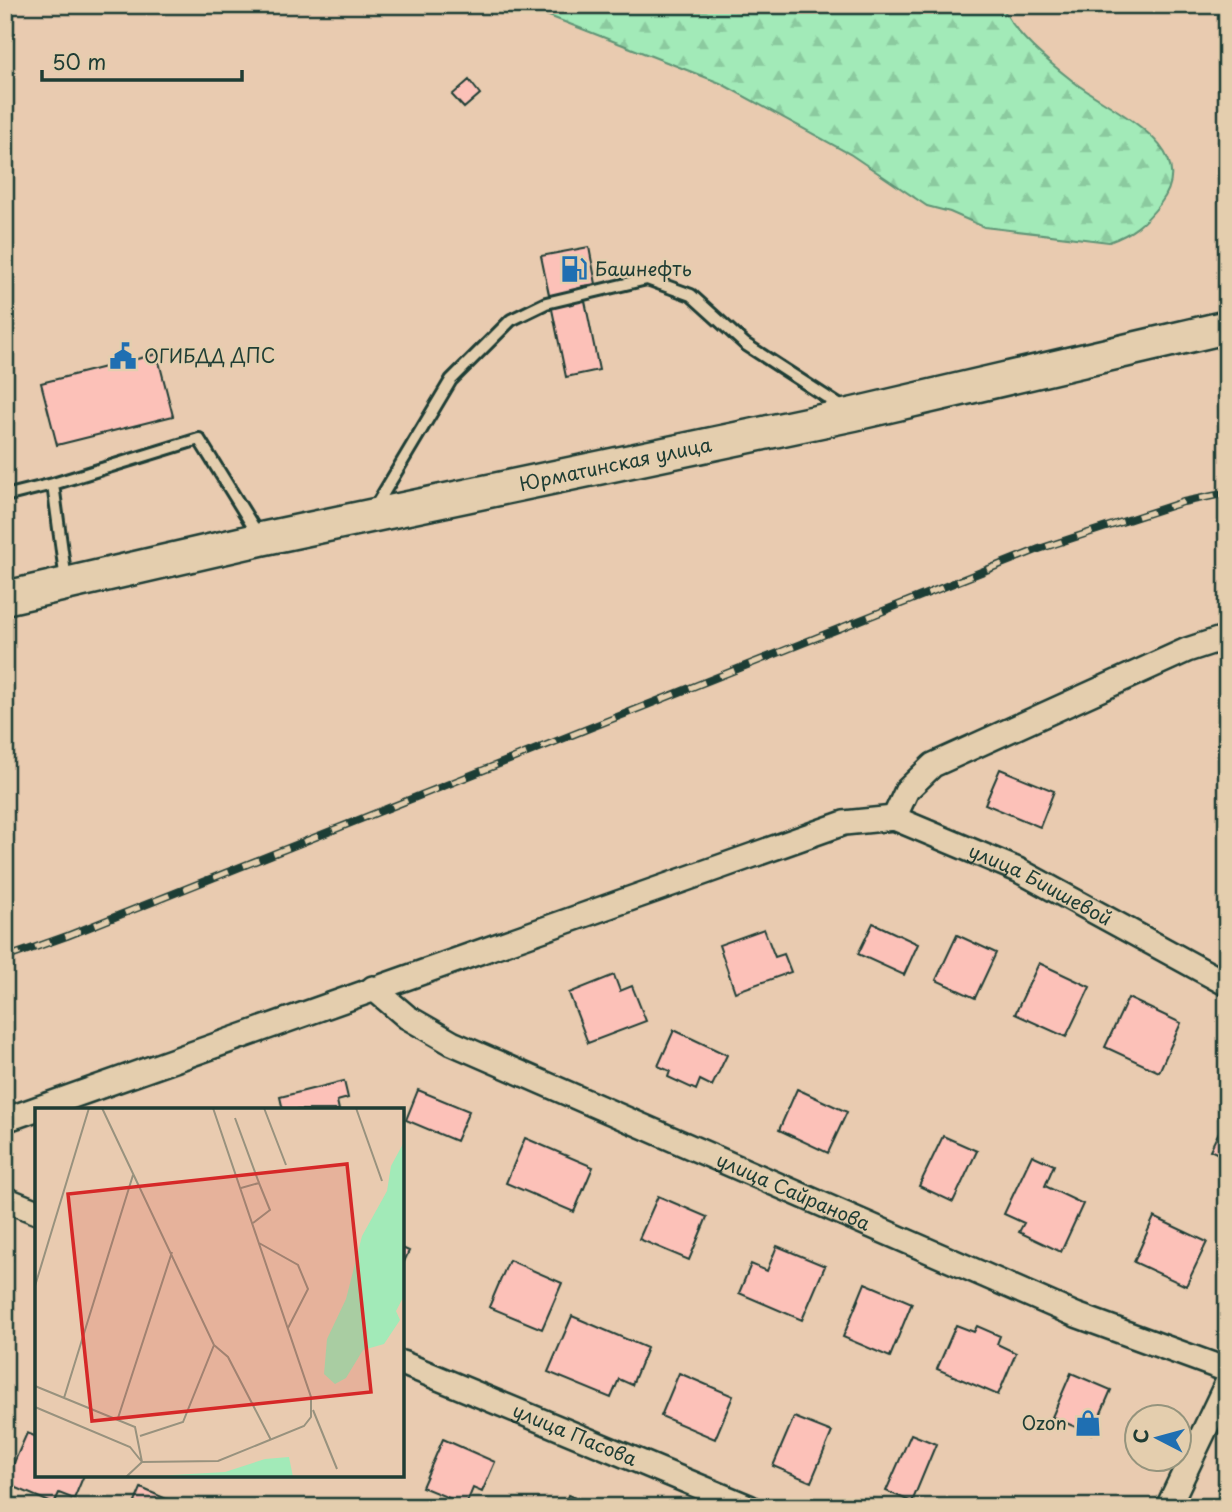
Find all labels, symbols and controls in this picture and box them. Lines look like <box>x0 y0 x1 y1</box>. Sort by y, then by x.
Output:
scale bar <box>42 38 242 82</box>
text: 50 m <box>52 45 106 77</box>
fuel station icon: Башнефть <box>559 254 589 284</box>
place label: Башнефть <box>595 254 692 282</box>
public building icon: ОГИБДД ДПС <box>108 341 138 371</box>
place label: ОГИБДД ДПС <box>144 341 275 369</box>
street label: Юрматинская улица <box>517 429 714 497</box>
street label: улица Биишевой <box>965 836 1117 932</box>
inset map <box>35 1108 404 1477</box>
street label: улица Сайранова <box>712 1145 875 1237</box>
street label: улица Пасова <box>509 1395 642 1472</box>
north arrow <box>1124 1404 1194 1474</box>
place label: Ozon <box>1022 1408 1067 1436</box>
shop icon: Ozon <box>1073 1408 1103 1438</box>
text: С <box>1125 1428 1155 1445</box>

